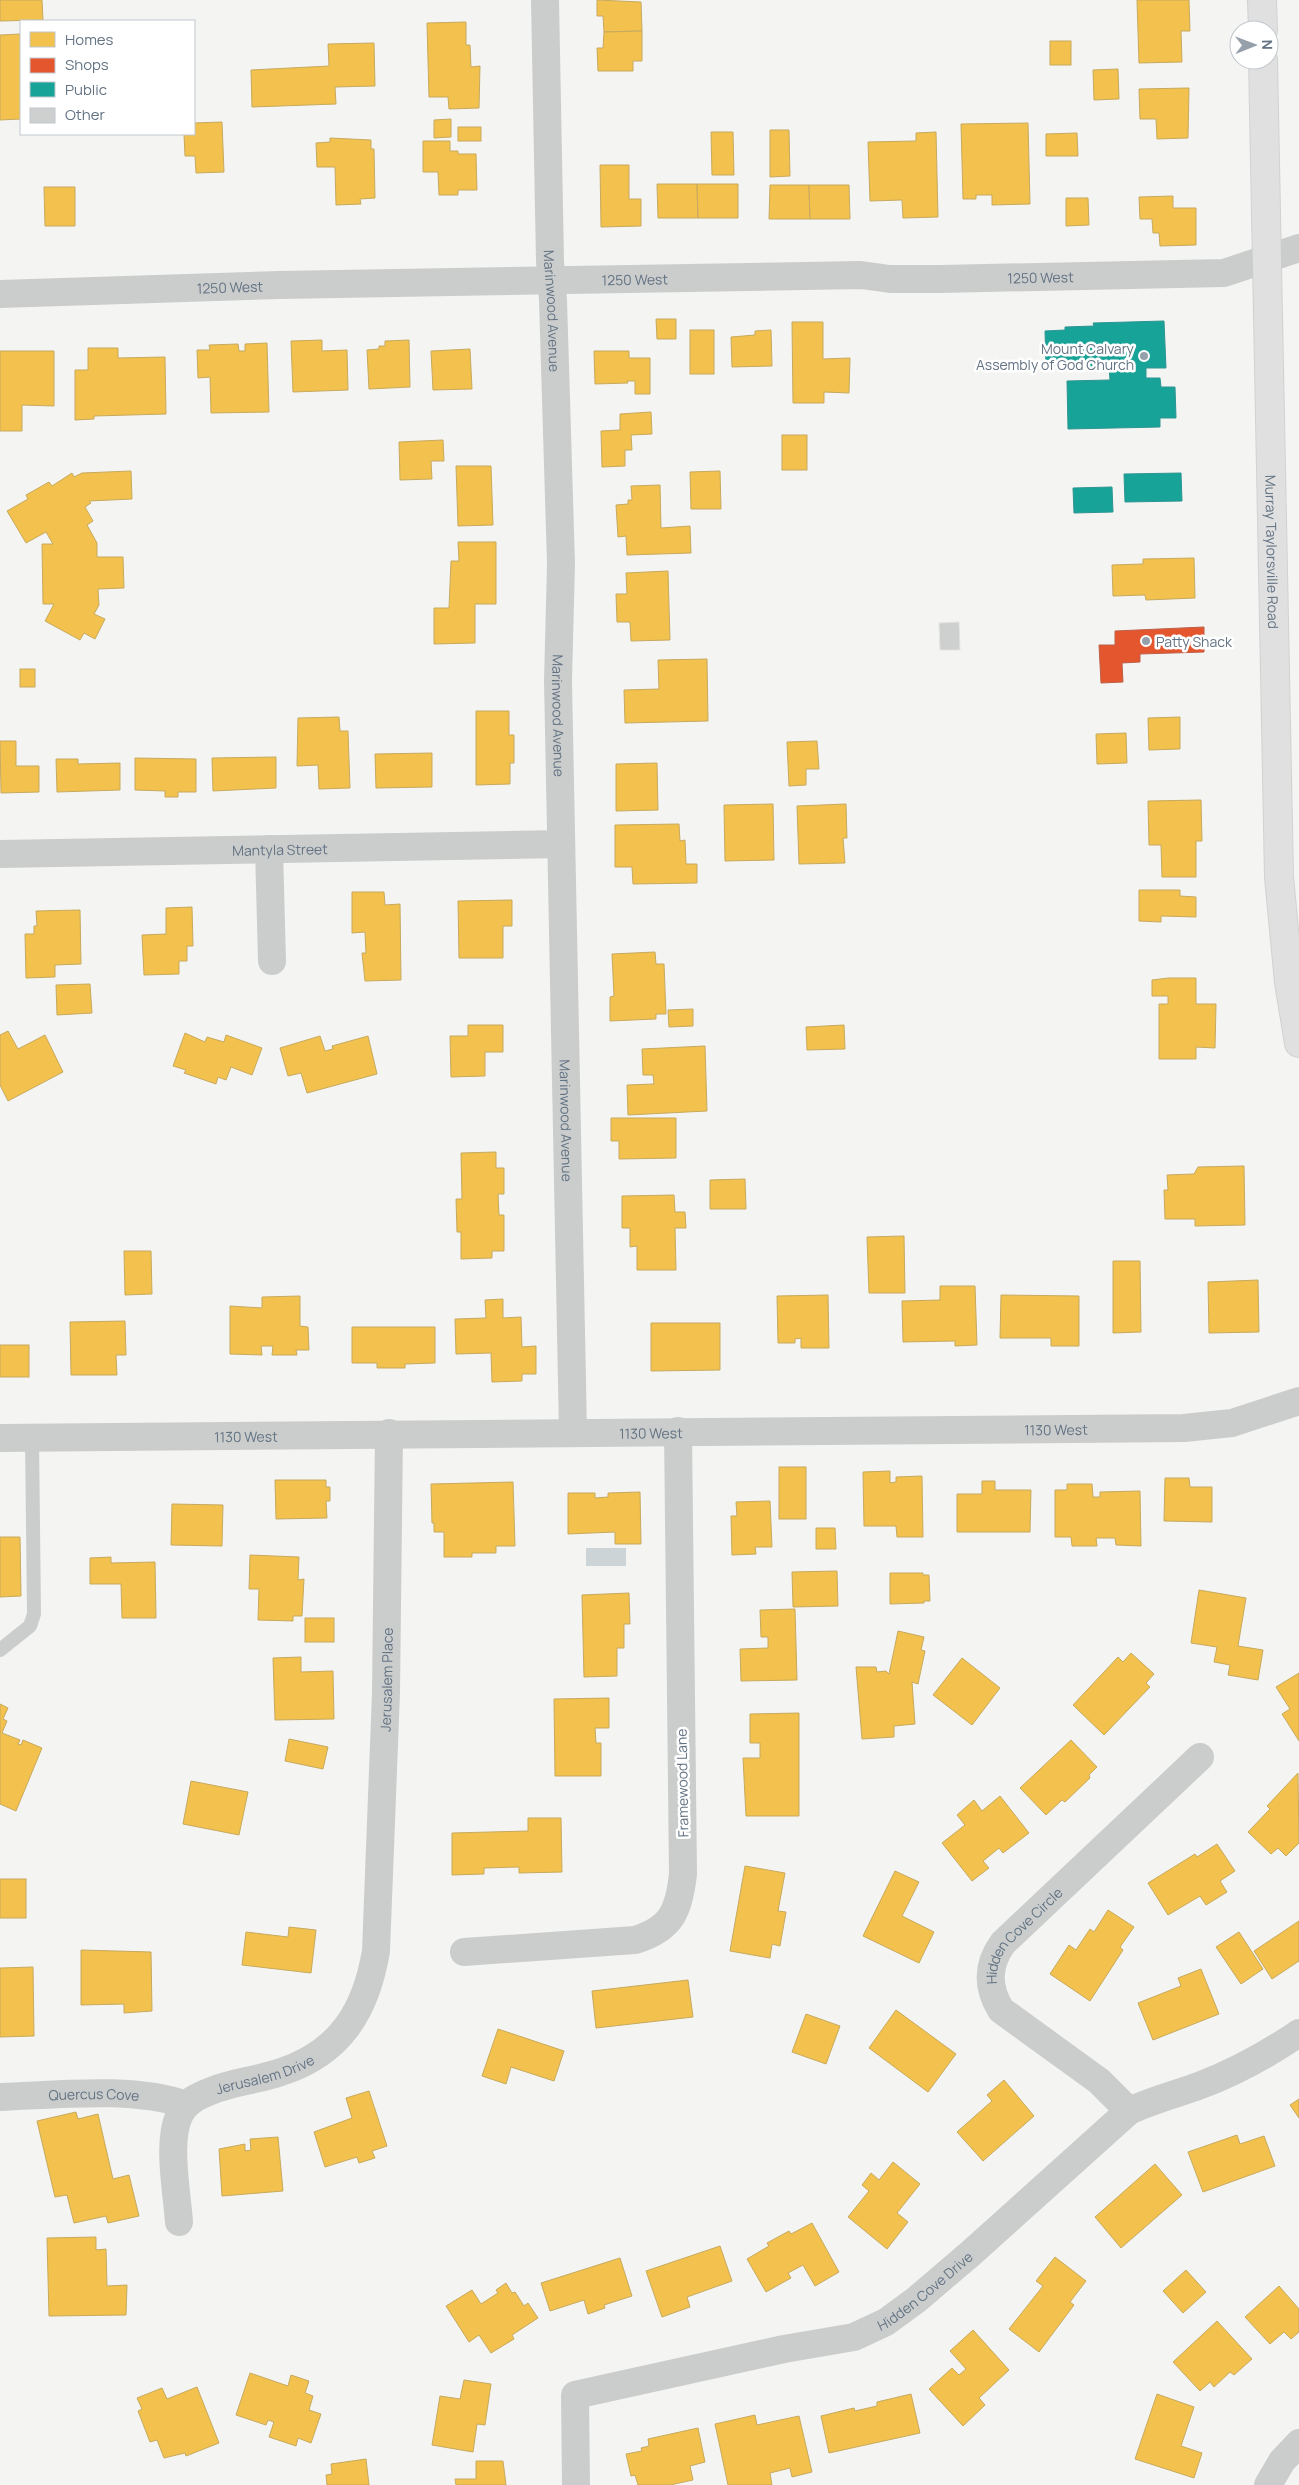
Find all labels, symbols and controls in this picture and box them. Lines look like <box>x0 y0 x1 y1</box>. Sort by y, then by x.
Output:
legend <box>20 20 195 135</box>
north arrow <box>1229 20 1279 70</box>
text: Homes <box>65 29 114 50</box>
text: N <box>1258 40 1277 50</box>
text: Shops <box>65 54 109 75</box>
text: Public <box>65 79 107 100</box>
text: Other <box>65 104 106 125</box>
street label: Marinwood Avenue <box>540 250 565 372</box>
street label: 1250 West <box>1007 267 1074 287</box>
street label: 1250 West <box>601 269 669 289</box>
street label: 1250 West <box>196 276 264 297</box>
place label: Mount Calvary Assembly of God Church <box>976 339 1135 374</box>
marker: Mount Calvary Assembly of God Church <box>1138 350 1150 362</box>
street label: Murray Taylorsville Road <box>1262 475 1284 629</box>
place label: Patty Shack <box>1156 632 1233 651</box>
marker: Patty Shack <box>1140 635 1152 647</box>
street label: Marinwood Avenue <box>548 654 569 777</box>
street label: Mantyla Street <box>232 839 328 859</box>
street label: Marinwood Avenue <box>556 1059 577 1182</box>
street label: 1130 West <box>1024 1419 1088 1439</box>
street label: 1130 West <box>619 1423 683 1442</box>
street label: 1130 West <box>214 1426 278 1446</box>
street label: Jerusalem Place <box>375 1627 396 1732</box>
street label: Framewood Lane <box>672 1728 692 1838</box>
street label: Hidden Cove Circle <box>981 1883 1066 1985</box>
street label: Jerusalem Drive <box>213 2050 317 2098</box>
street label: Quercus Cove <box>48 2084 140 2105</box>
street label: Hidden Cove Drive <box>874 2247 976 2334</box>

